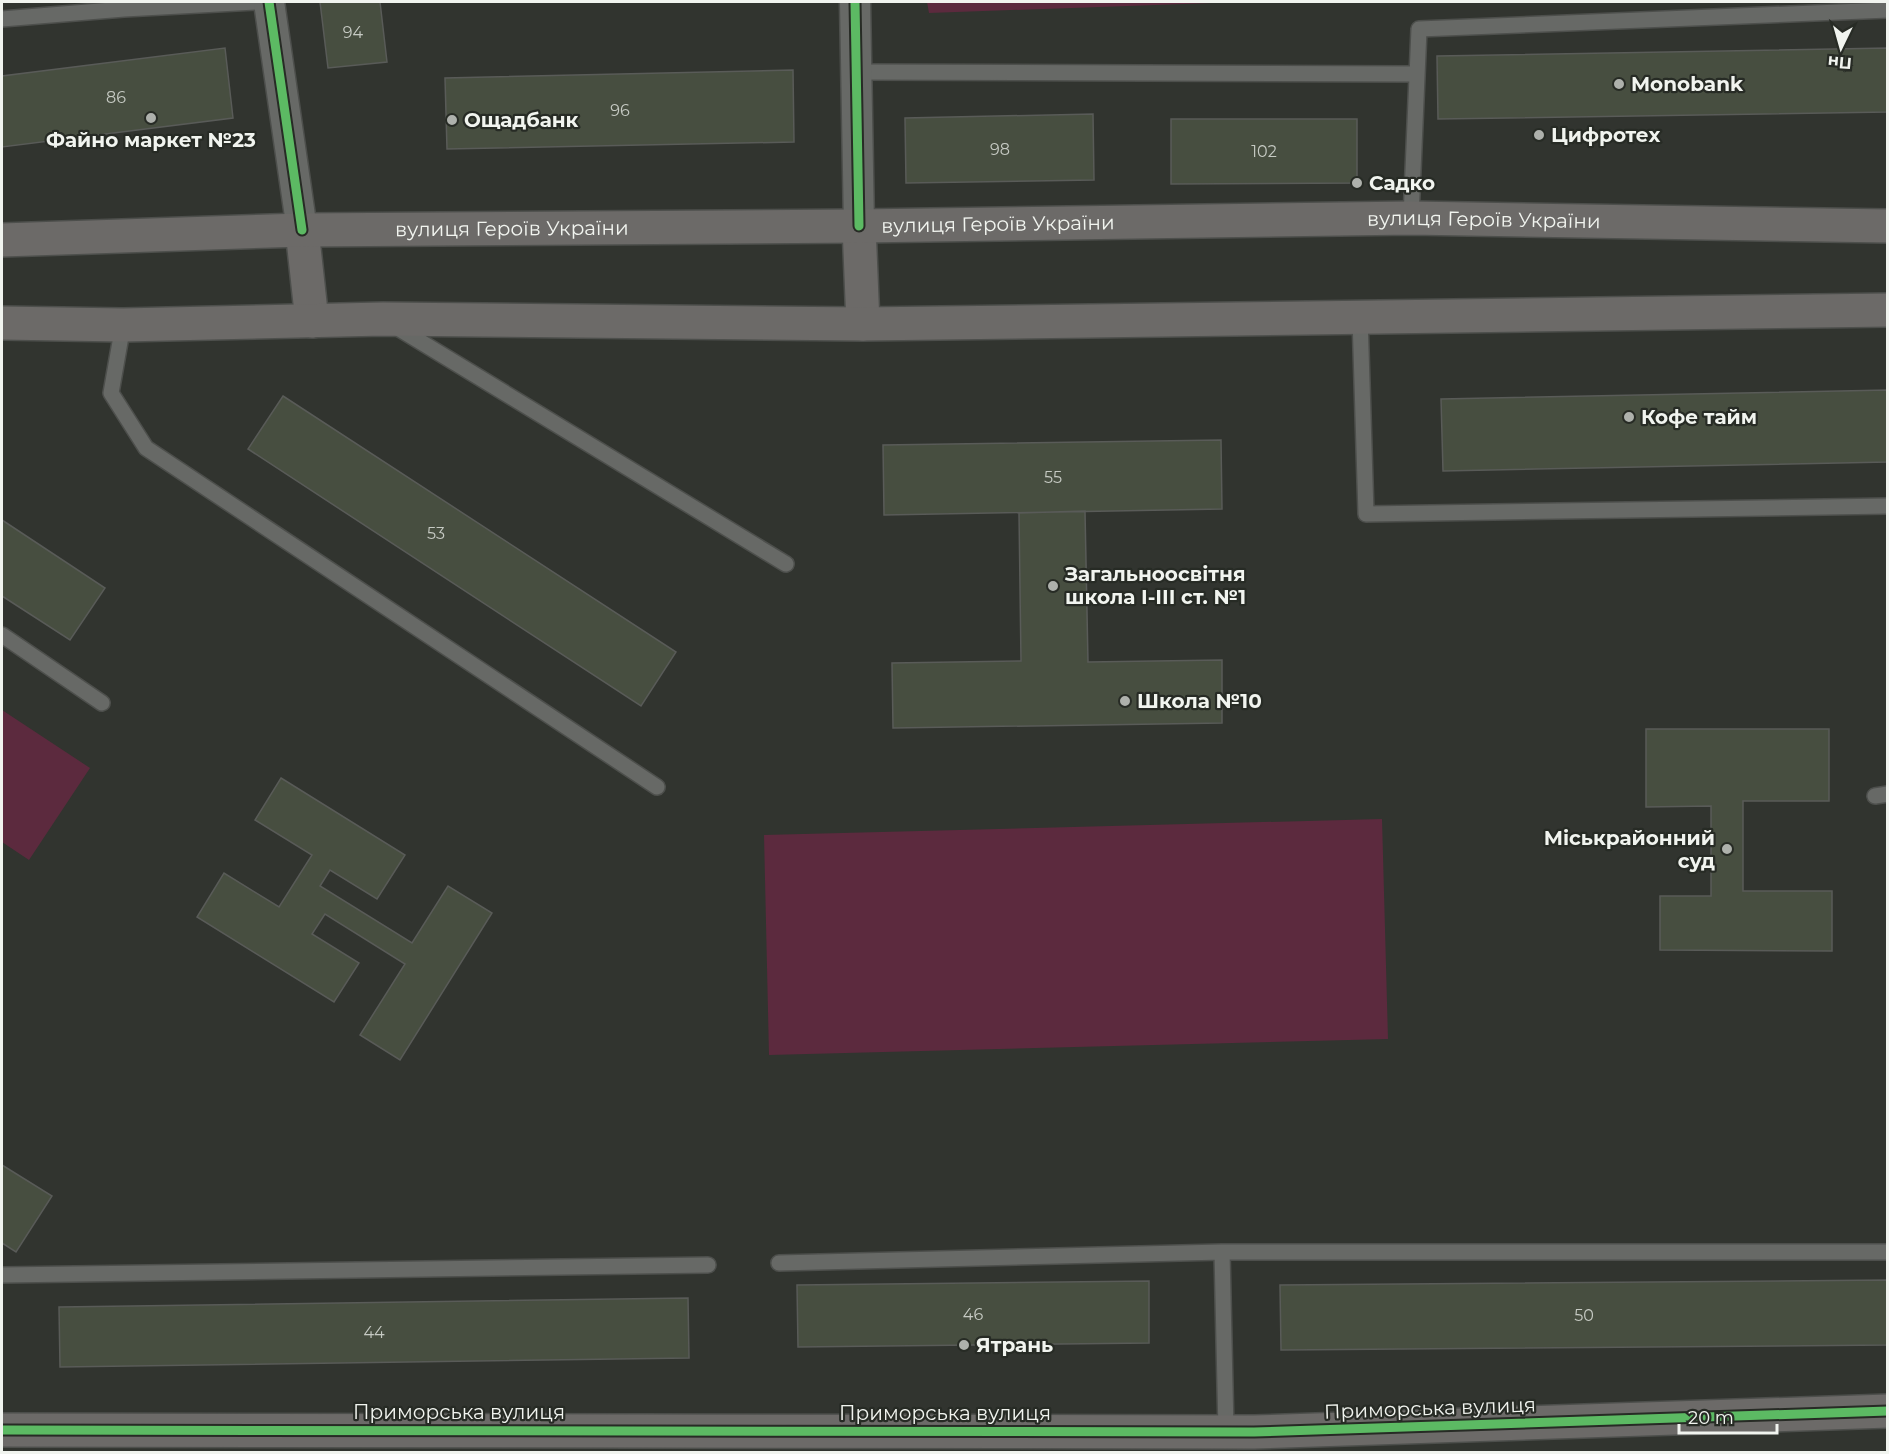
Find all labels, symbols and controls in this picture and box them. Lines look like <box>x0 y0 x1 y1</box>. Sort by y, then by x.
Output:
north arrow <box>1811 18 1871 78</box>
house number: 94 <box>343 23 364 42</box>
text: Пн <box>1827 52 1853 73</box>
place label: Monobank <box>1631 72 1744 96</box>
marker: Monobank <box>1612 77 1626 91</box>
house number: 86 <box>106 88 126 107</box>
house number: 96 <box>610 101 630 120</box>
place label: Ощадбанк <box>464 108 579 132</box>
marker: Файно маркет №23 <box>144 111 158 125</box>
marker: Ощадбанк <box>445 113 459 127</box>
place label: Цифротех <box>1551 123 1660 147</box>
place label: Файно маркет №23 <box>46 128 256 152</box>
marker: Цифротех <box>1532 128 1546 142</box>
house number: 98 <box>990 140 1010 159</box>
house number: 102 <box>1251 142 1277 161</box>
place label: Садко <box>1369 171 1435 195</box>
marker: Садко <box>1350 176 1364 190</box>
street label: вулиця Героїв України <box>1367 206 1601 233</box>
street label: вулиця Героїв України <box>881 210 1115 238</box>
street label: вулиця Героїв України <box>395 216 629 241</box>
place label: Кофе тайм <box>1641 405 1757 429</box>
marker: Кофе тайм <box>1622 410 1636 424</box>
house number: 55 <box>1044 468 1062 487</box>
house number: 53 <box>427 524 445 543</box>
place label: Загальноосвітня школа І-ІІІ ст. №1 <box>1064 562 1246 609</box>
marker: Загальноосвітня школа І-ІІІ ст. №1 <box>1046 579 1060 593</box>
place label: Школа №10 <box>1137 689 1262 713</box>
marker: Школа №10 <box>1118 694 1132 708</box>
place label: Міськрайонний суд <box>1544 826 1715 873</box>
marker: Міськрайонний суд <box>1720 842 1734 856</box>
house number: 46 <box>963 1305 983 1324</box>
house number: 50 <box>1574 1306 1594 1325</box>
house number: 44 <box>363 1323 385 1342</box>
place label: Ятрань <box>976 1333 1053 1357</box>
marker: Ятрань <box>957 1338 971 1352</box>
street label: Приморська вулиця <box>1324 1392 1536 1424</box>
scale bar <box>1679 1397 1776 1435</box>
street label: Приморська вулиця <box>353 1400 565 1424</box>
street label: Приморська вулиця <box>839 1401 1051 1425</box>
text: 20 m <box>1688 1407 1734 1429</box>

